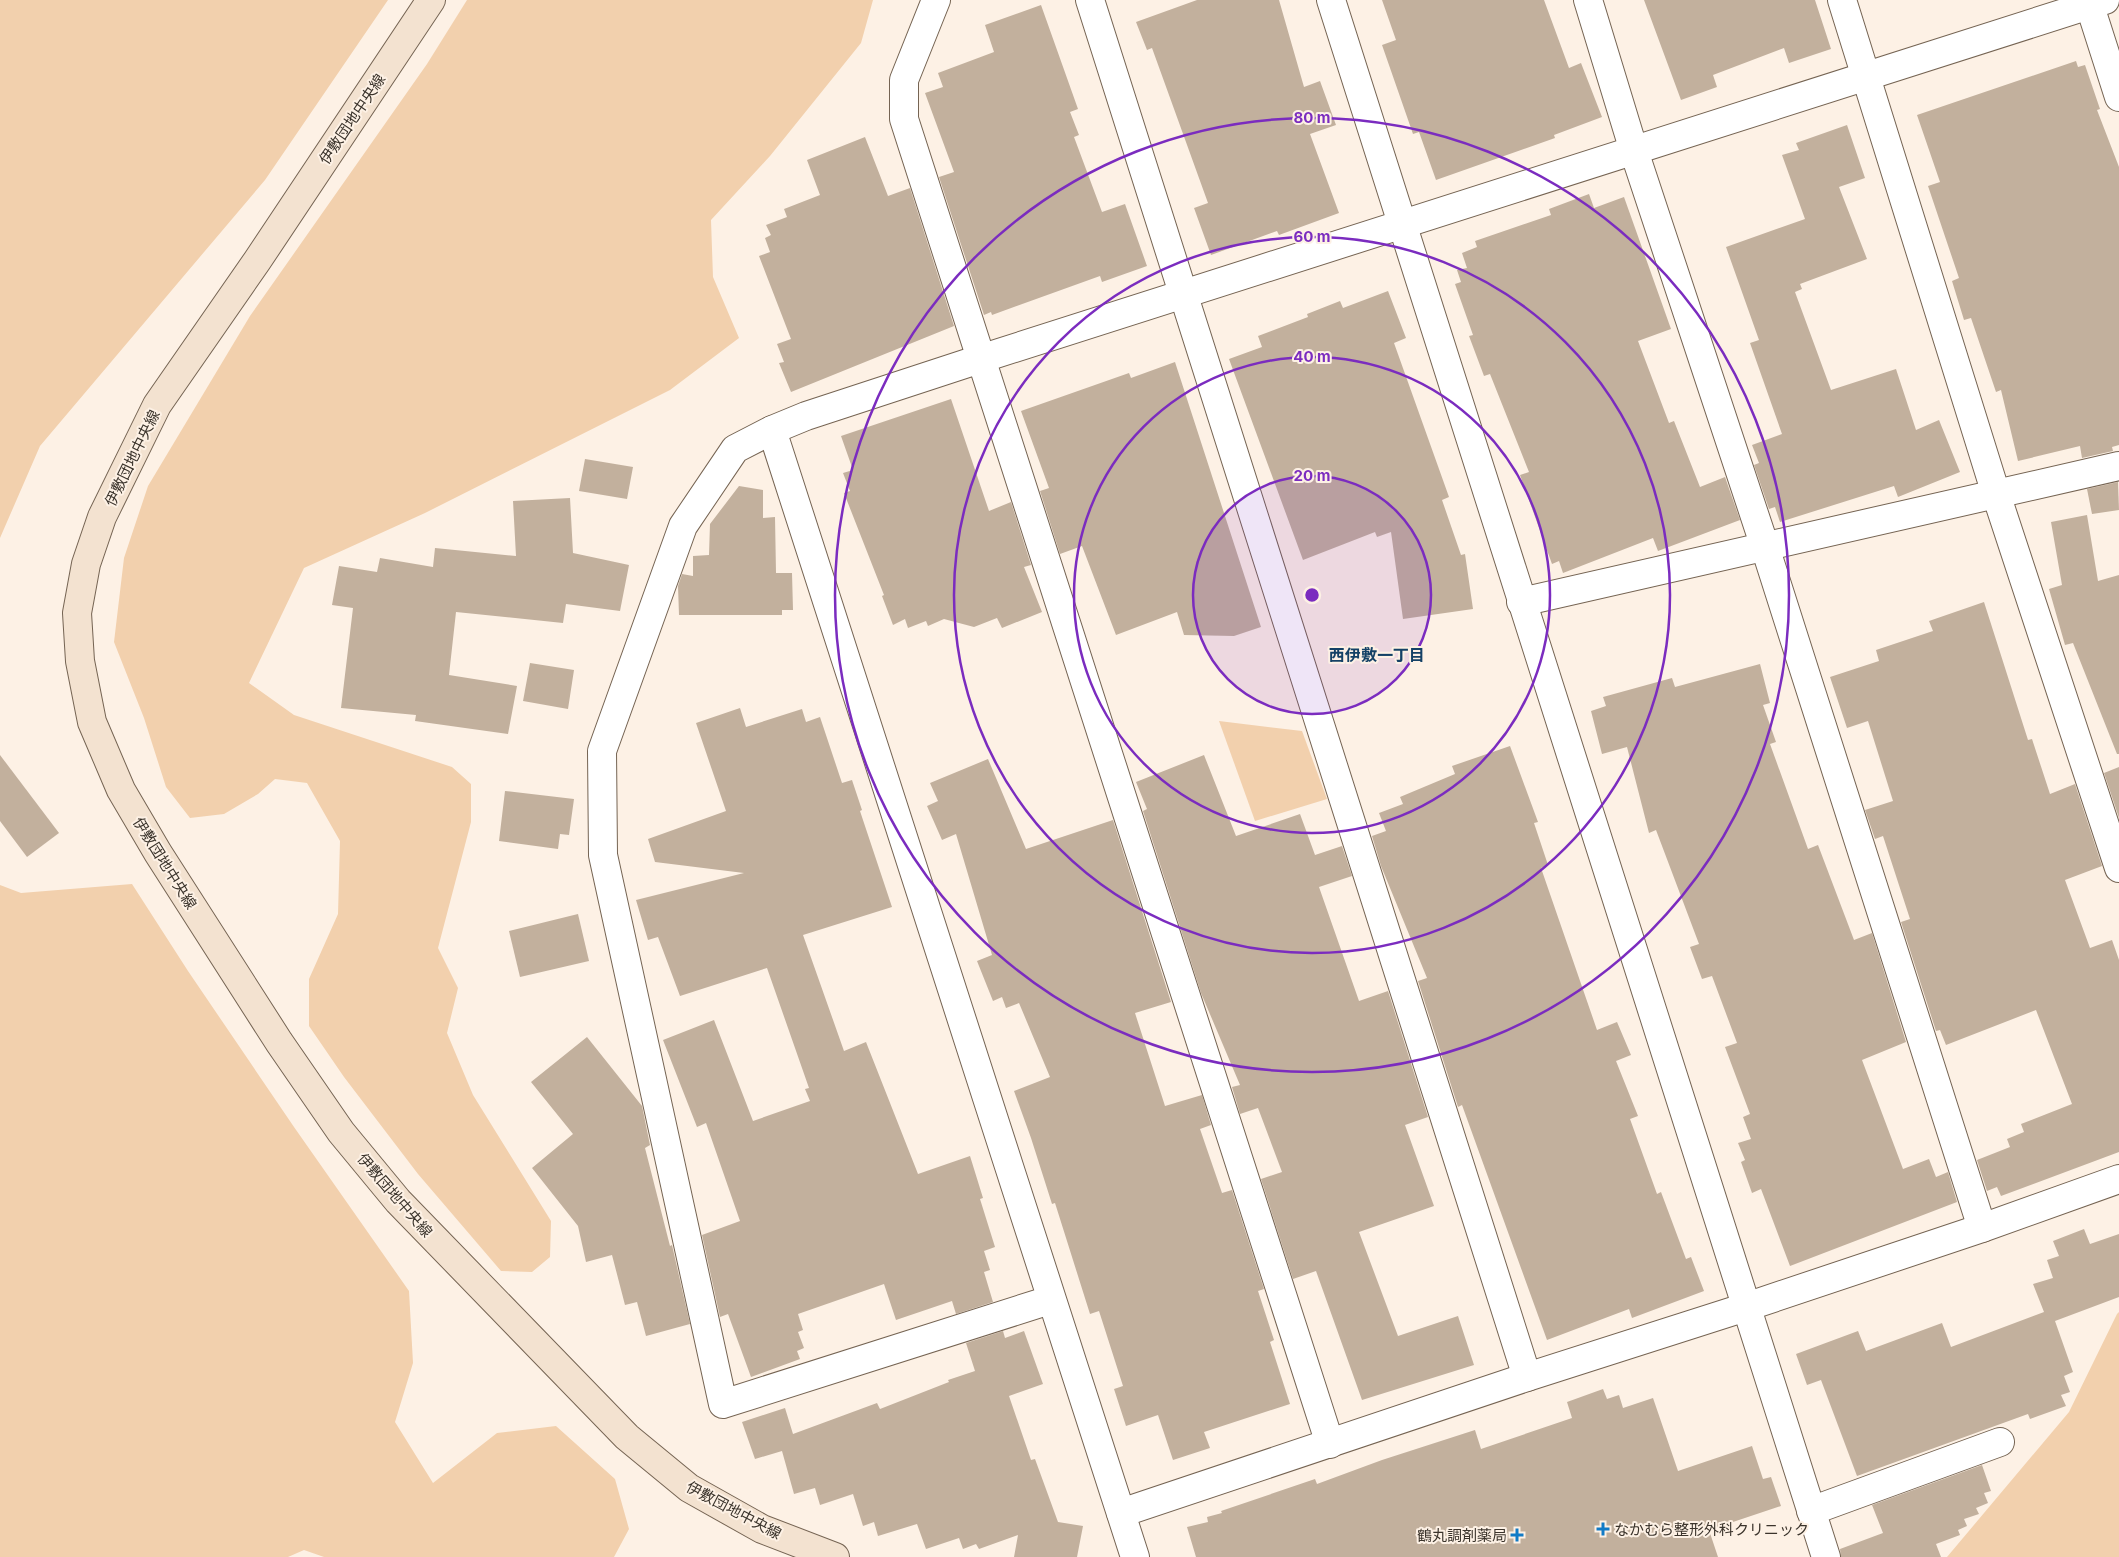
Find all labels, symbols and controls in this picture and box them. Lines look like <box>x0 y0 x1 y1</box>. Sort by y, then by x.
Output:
street label: 伊敷団地中央線 <box>315 70 389 168</box>
text: 80 m <box>1293 108 1331 127</box>
text: 60 m <box>1293 227 1331 246</box>
text: 40 m <box>1293 347 1331 366</box>
street label: 伊敷団地中央線 <box>100 407 164 509</box>
text: 20 m <box>1294 466 1330 485</box>
centre of rings <box>1303 586 1321 604</box>
district label: 西伊敷一丁目 <box>1329 645 1425 665</box>
street label: 伊敷団地中央線 <box>129 813 201 913</box>
street label: 伊敷団地中央線 <box>353 1149 437 1241</box>
street label: 伊敷団地中央線 <box>683 1477 785 1543</box>
place label: なかむら整形外科クリニック <box>1614 1520 1809 1539</box>
marker: なかむら整形外科クリニック <box>1596 1522 1610 1536</box>
place label: 鶴丸調剤薬局 <box>1417 1526 1507 1545</box>
marker: 鶴丸調剤薬局 <box>1511 1529 1523 1541</box>

